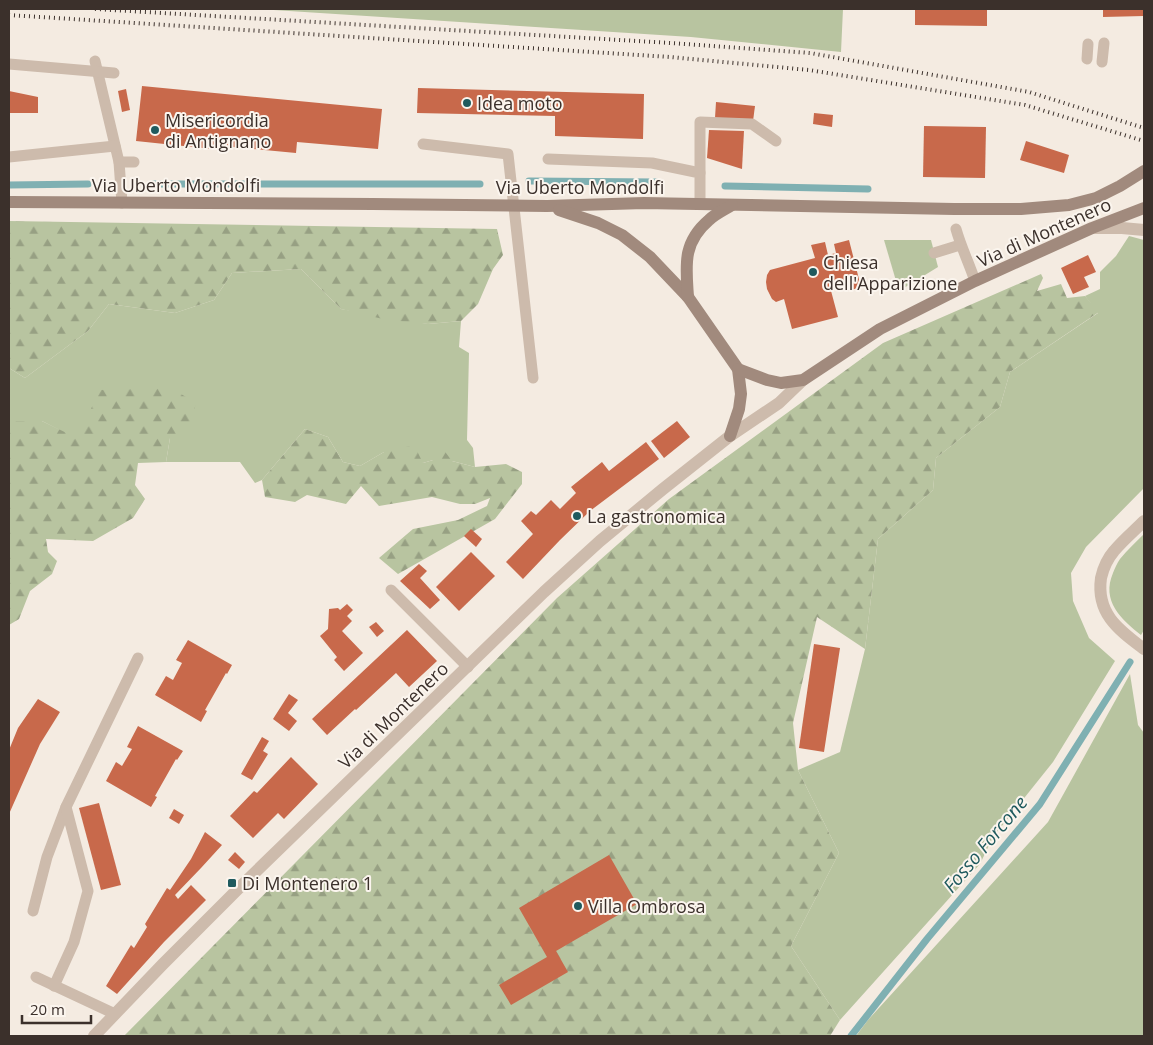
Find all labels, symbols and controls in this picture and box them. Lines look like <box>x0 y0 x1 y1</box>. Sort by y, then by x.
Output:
place label: Idea moto <box>477 91 563 115</box>
marker: Idea moto <box>461 97 473 109</box>
place label: Misericordia di Antignano <box>165 108 271 153</box>
marker: Misericordia di Antignano <box>149 124 161 136</box>
street label: Via Uberto Mondolfi <box>92 173 260 197</box>
street label: Via Uberto Mondolfi <box>496 175 664 199</box>
street label: Via di Montenero <box>973 192 1115 272</box>
place label: Chiesa dell'Apparizione <box>823 250 957 295</box>
marker: Chiesa dell'Apparizione <box>807 266 819 278</box>
place label: La gastronomica <box>587 504 726 528</box>
marker: La gastronomica <box>571 510 583 522</box>
street label: Via di Montenero <box>333 656 453 774</box>
water label: Fosso Forcone <box>937 790 1033 898</box>
place label: Di Montenero 1 <box>242 871 373 895</box>
marker: Di Montenero 1 <box>226 877 238 889</box>
place label: Villa Ombrosa <box>588 894 705 918</box>
marker: Villa Ombrosa <box>572 900 584 912</box>
scale bar <box>22 992 91 1024</box>
text: 20 m <box>30 999 65 1019</box>

